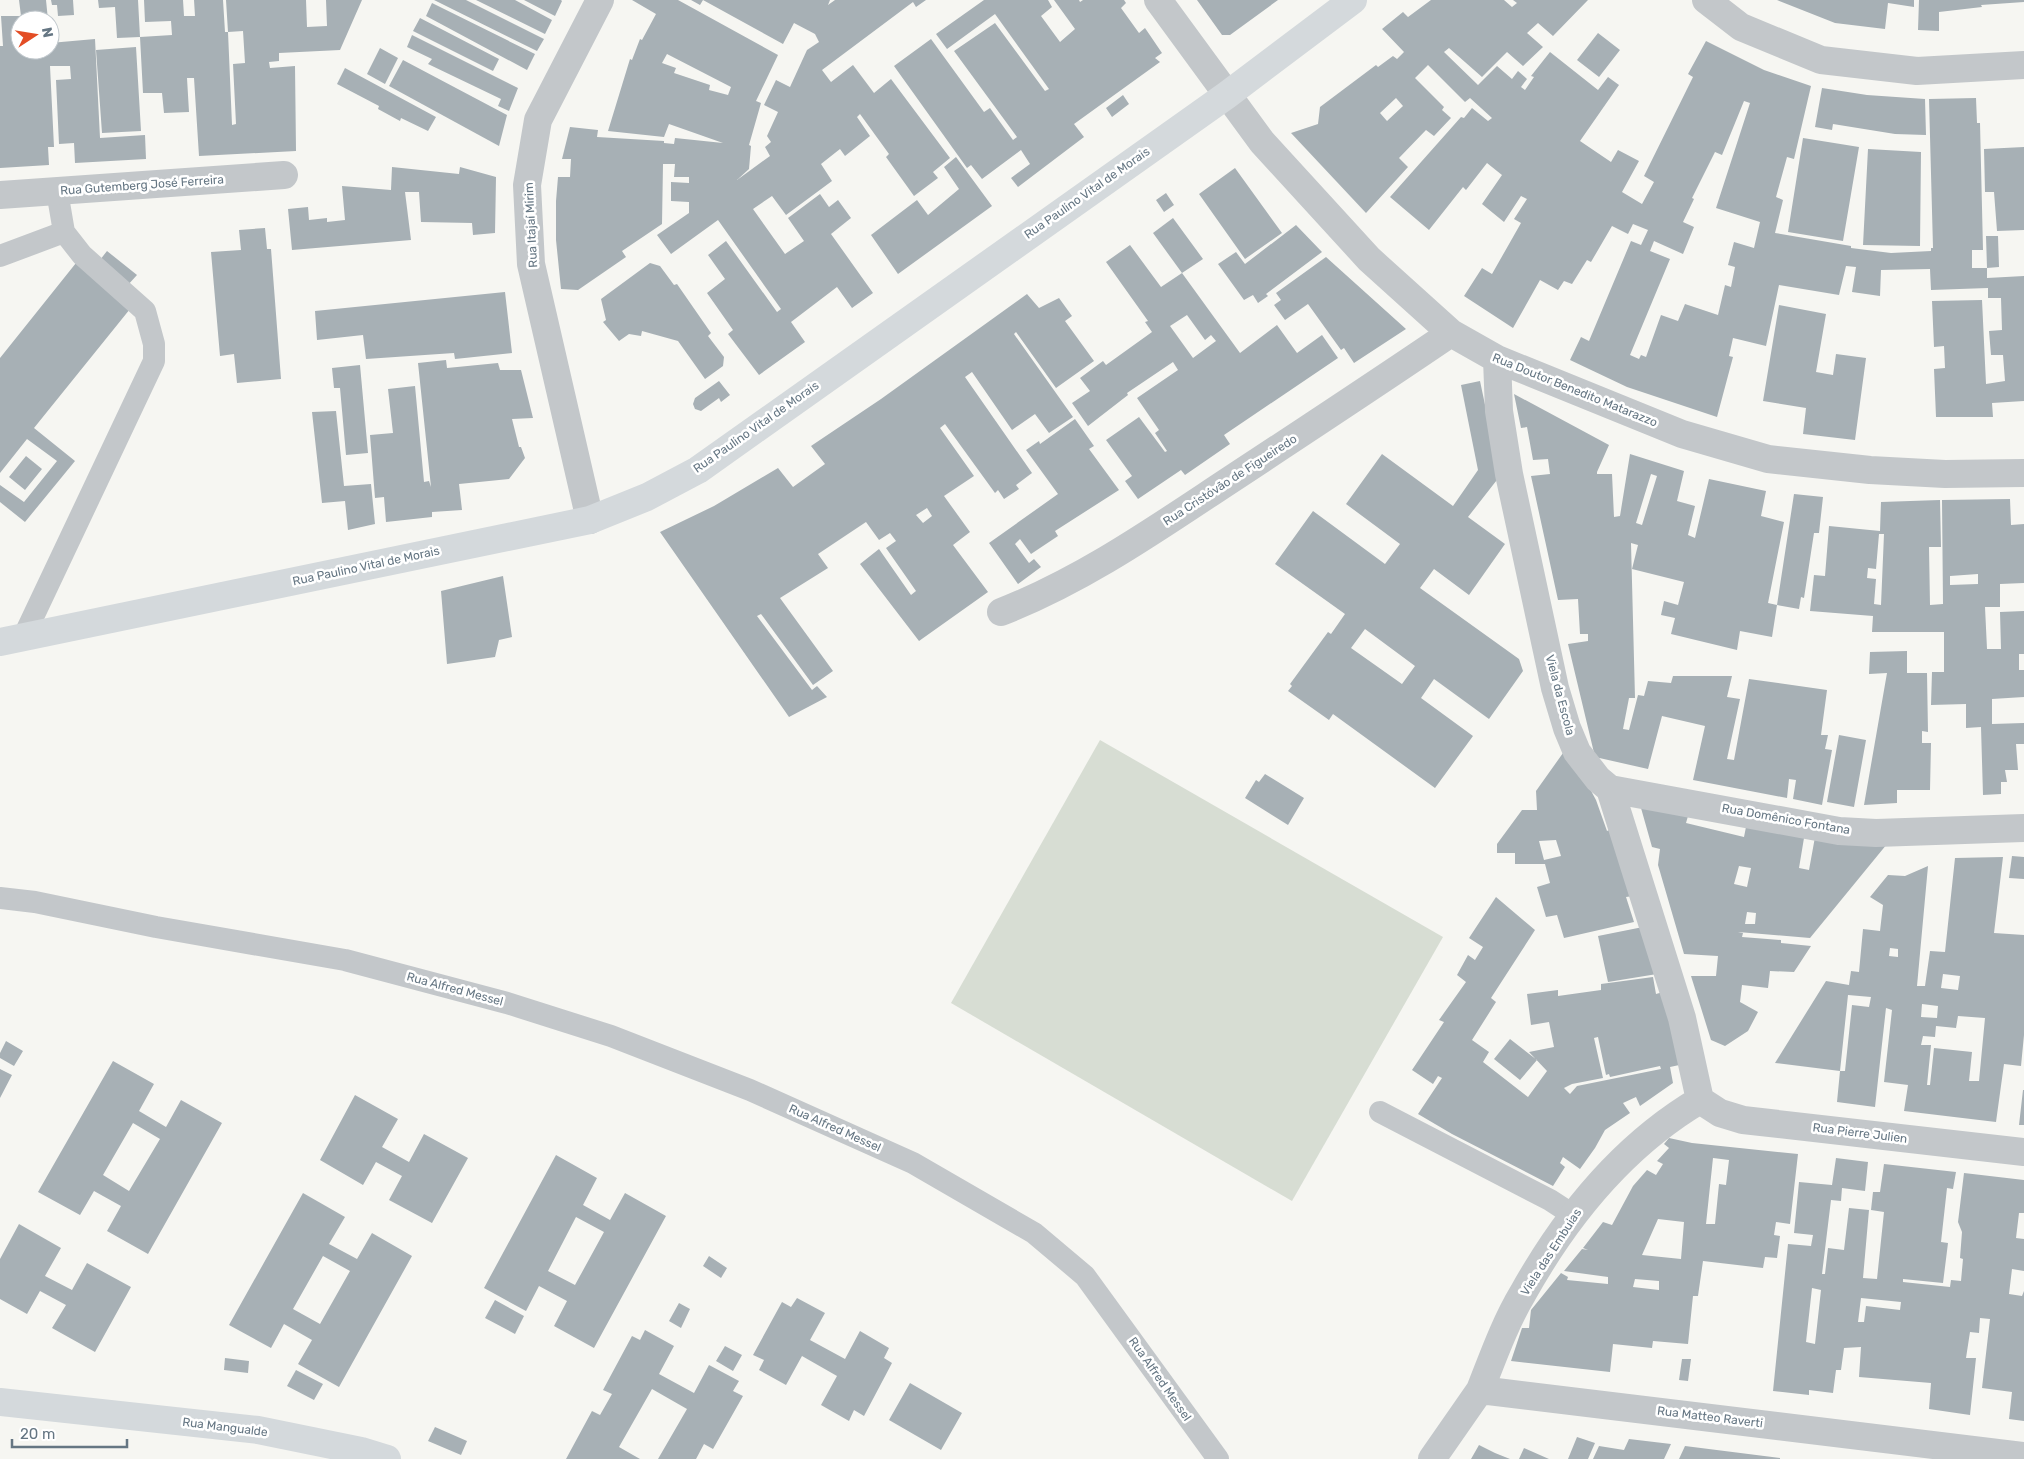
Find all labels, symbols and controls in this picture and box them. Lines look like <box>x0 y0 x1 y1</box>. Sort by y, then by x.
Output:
north arrow <box>10 10 60 60</box>
text: N <box>38 26 57 39</box>
street label: Rua Paulino Vital de Morais <box>1022 144 1152 242</box>
street label: Rua Gutemberg José Ferreira <box>60 172 224 198</box>
street label: Rua Itajaí Mirim <box>522 182 540 268</box>
street label: Rua Doutor Benedito Matarazzo <box>1490 350 1660 430</box>
street label: Rua Paulino Vital de Morais <box>691 378 821 476</box>
street label: Rua Cristóvão de Figueiredo <box>1161 431 1299 528</box>
street label: Rua Paulino Vital de Morais <box>291 544 441 588</box>
street label: Viela da Escola <box>1542 653 1578 737</box>
street label: Rua Domênico Fontana <box>1721 801 1851 837</box>
street label: Rua Alfred Messel <box>405 969 505 1009</box>
street label: Rua Alfred Messel <box>787 1101 883 1155</box>
street label: Rua Pierre Julien <box>1812 1120 1908 1146</box>
street label: Viela das Embuias <box>1518 1206 1584 1298</box>
street label: Rua Alfred Messel <box>1126 1334 1194 1424</box>
street label: Rua Matteo Raverti <box>1656 1404 1764 1430</box>
street label: Rua Mangualde <box>182 1415 269 1439</box>
scale bar <box>12 1416 128 1448</box>
text: 20 m <box>20 1425 55 1443</box>

